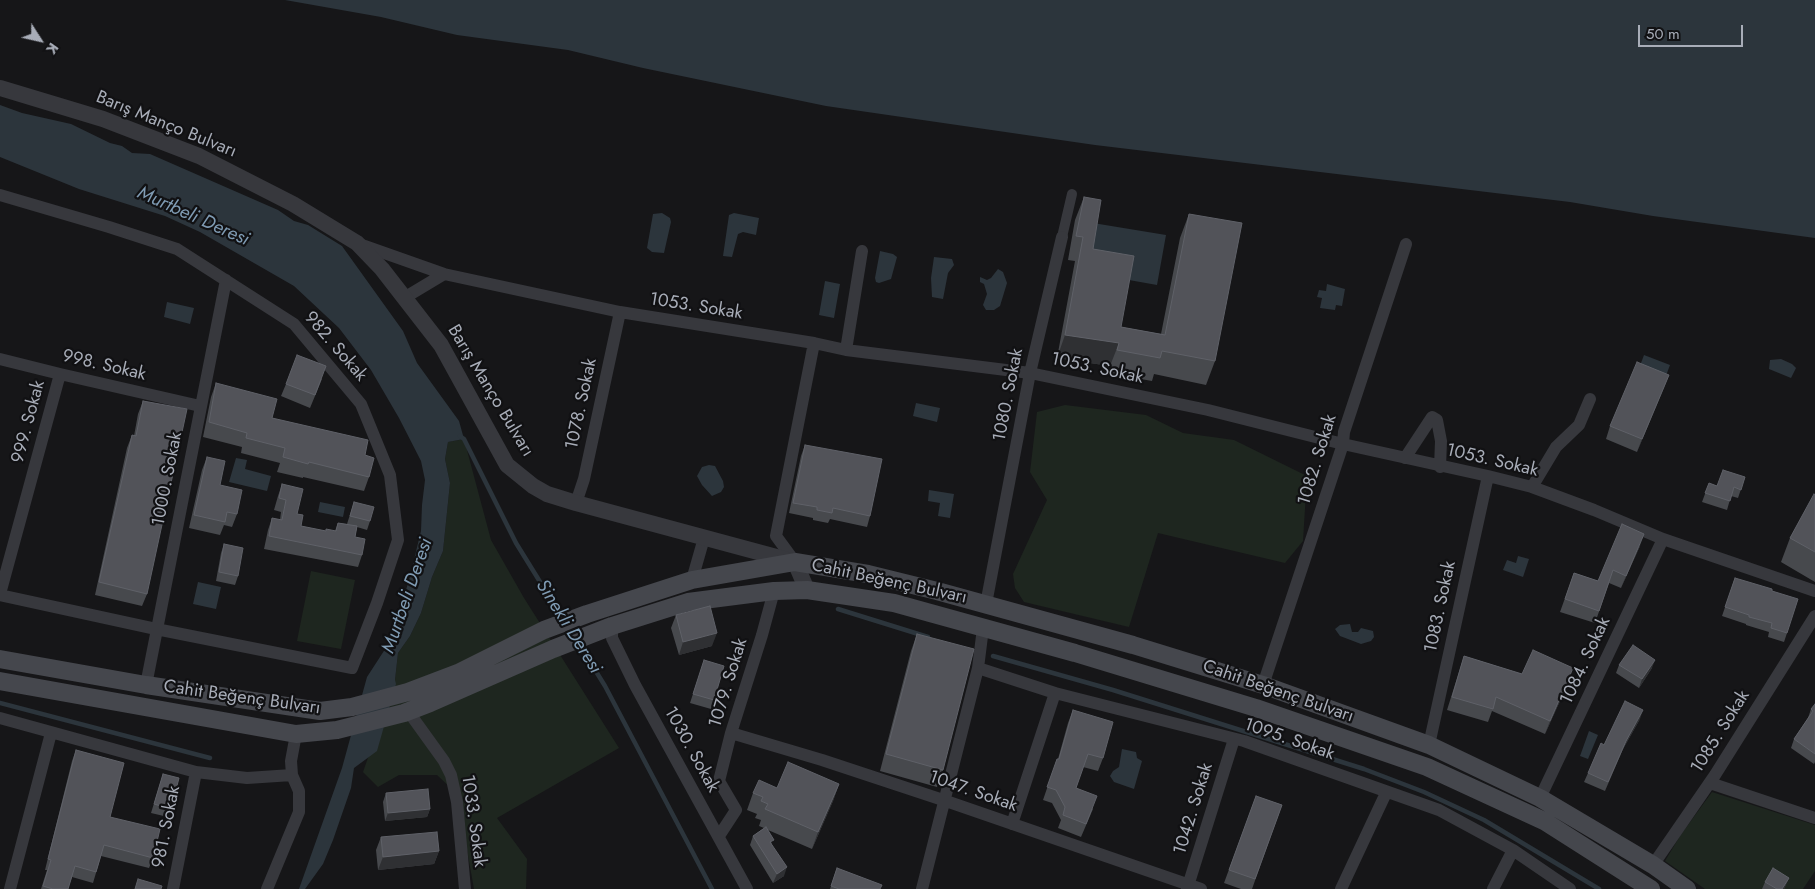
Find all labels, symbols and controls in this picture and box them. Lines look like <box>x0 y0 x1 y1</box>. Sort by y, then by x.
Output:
north arrow <box>15 15 65 65</box>
scale bar <box>1640 15 1745 47</box>
text: 50 m <box>1646 23 1680 45</box>
text: K <box>41 39 63 58</box>
street label: Barış Manço Bulvarı <box>93 87 239 163</box>
water label: Murtbeli Deresi <box>134 182 252 252</box>
street label: 1053. Sokak <box>648 289 744 325</box>
street label: 982. Sokak <box>299 308 371 386</box>
street label: Barış Manço Bulvarı <box>442 321 538 461</box>
street label: 998. Sokak <box>60 346 148 386</box>
street label: 1080. Sokak <box>989 347 1029 443</box>
street label: 1053. Sokak <box>1049 349 1145 389</box>
street label: 1078. Sokak <box>562 356 602 452</box>
street label: 999. Sokak <box>8 378 50 466</box>
street label: 1082. Sokak <box>1294 412 1342 508</box>
street label: 1000. Sokak <box>148 430 188 528</box>
street label: 1053. Sokak <box>1444 440 1540 482</box>
water label: Murtbeli Deresi <box>378 536 438 656</box>
street label: Cahit Beğenç Bulvarı <box>809 555 969 609</box>
street label: 1083. Sokak <box>1421 559 1461 655</box>
water label: Sinekli Deresi <box>530 576 606 678</box>
street label: 1084. Sokak <box>1556 614 1616 708</box>
street label: 1079. Sokak <box>705 636 753 730</box>
street label: Cahit Beğenç Bulvarı <box>1200 656 1356 728</box>
street label: Cahit Beğenç Bulvarı <box>162 676 322 720</box>
street label: 1085. Sokak <box>1687 686 1755 778</box>
street label: 1030. Sokak <box>659 703 723 797</box>
street label: 1095. Sokak <box>1241 714 1337 766</box>
street label: 1042. Sokak <box>1170 761 1218 857</box>
street label: 1047. Sokak <box>926 767 1020 817</box>
street label: 1033. Sokak <box>456 773 490 869</box>
street label: 981. Sokak <box>148 784 186 870</box>

